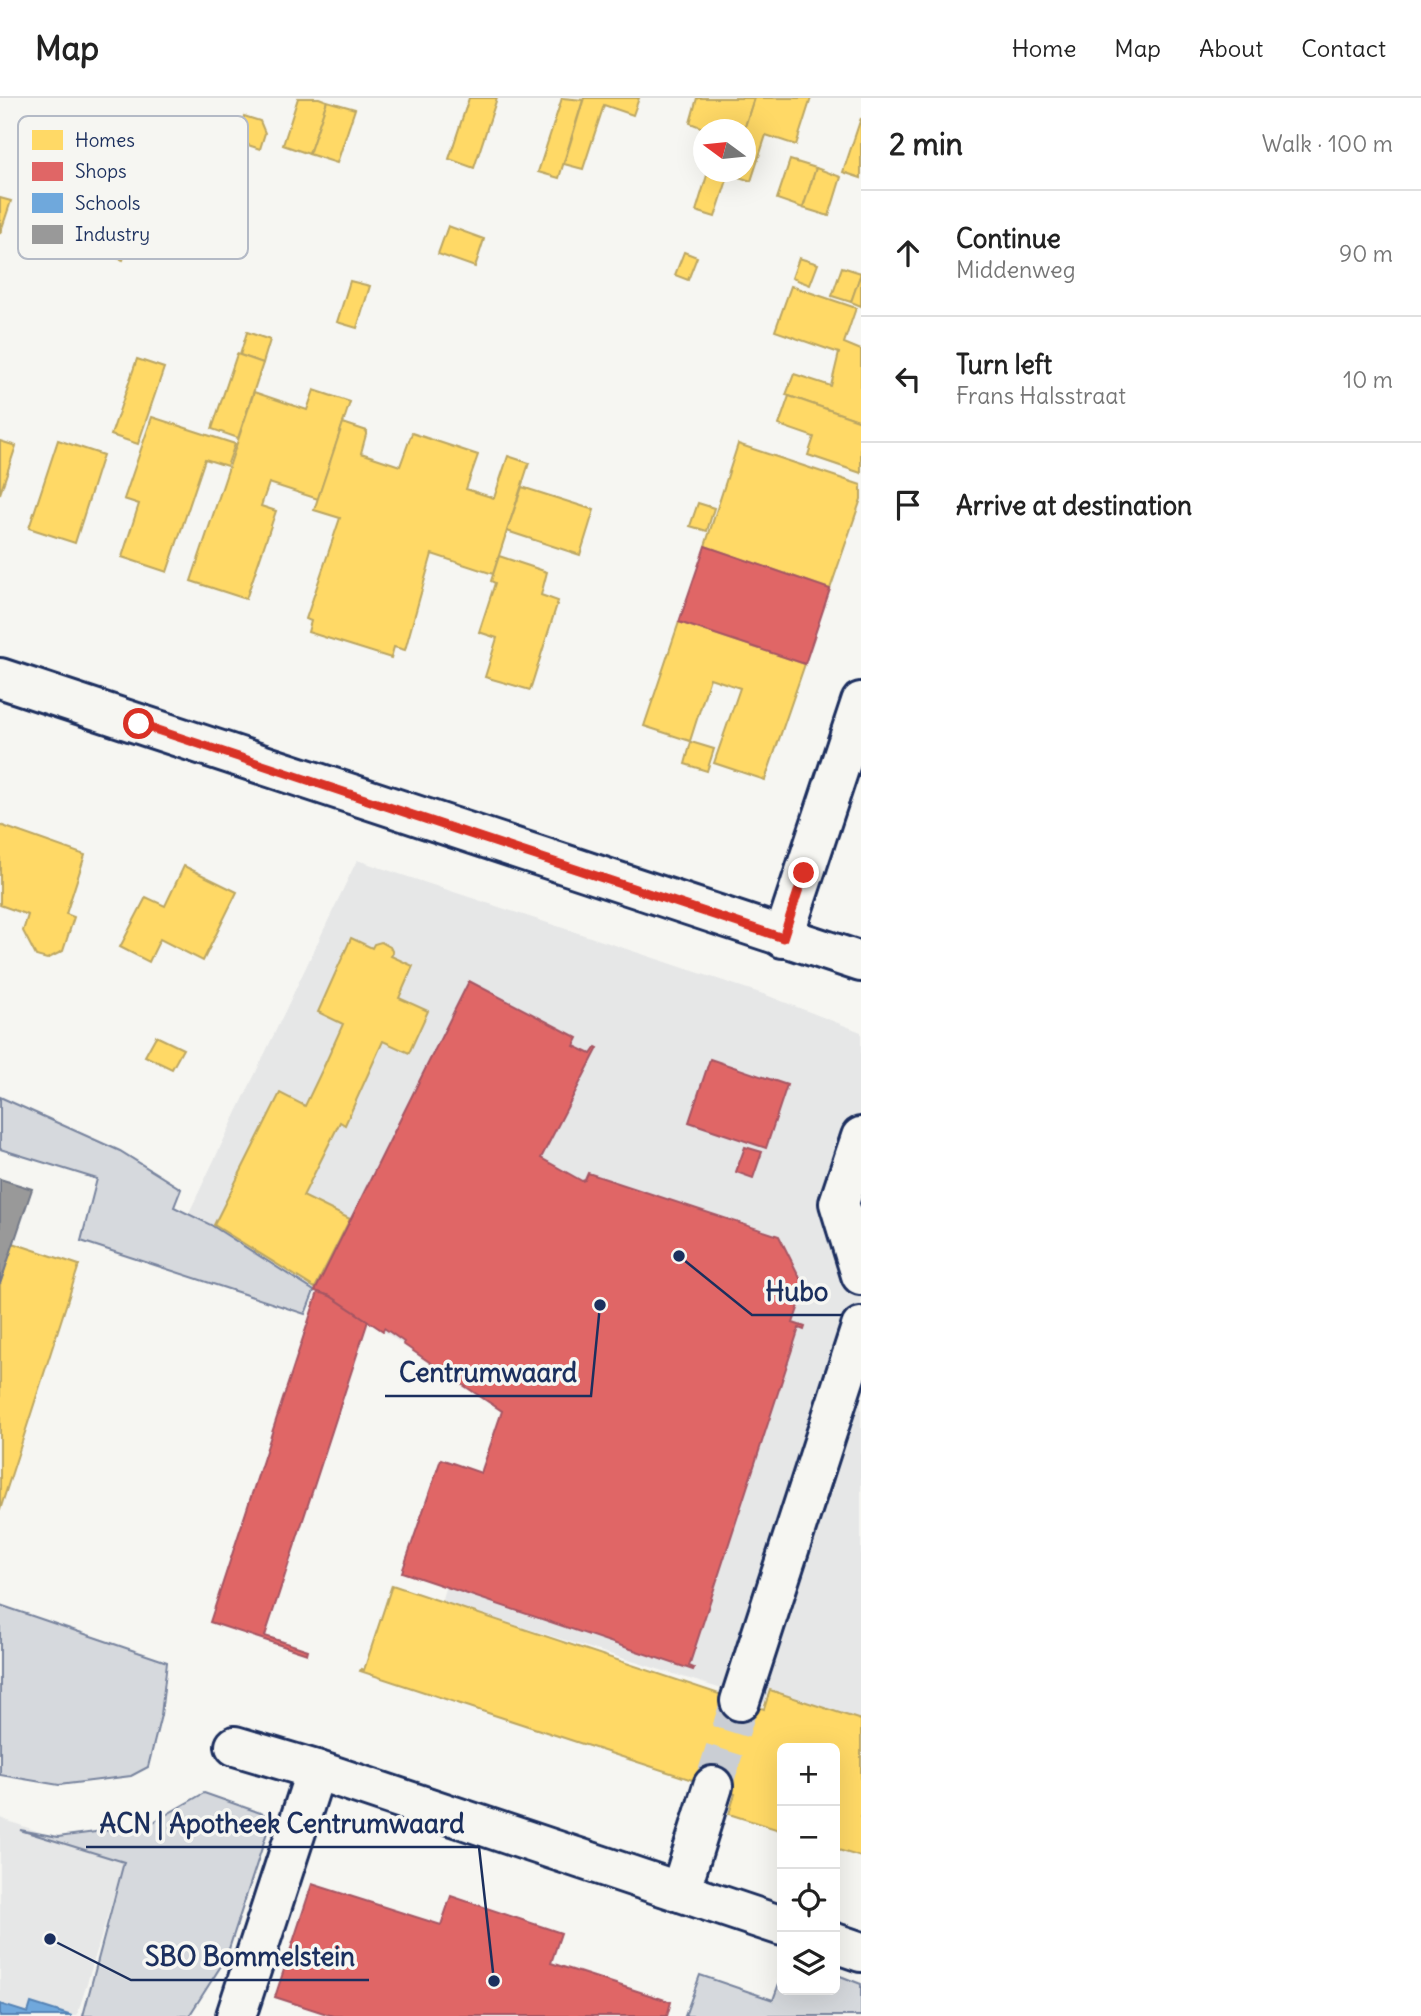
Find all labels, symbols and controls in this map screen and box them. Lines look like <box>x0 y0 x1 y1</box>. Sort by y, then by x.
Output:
text: Map <box>35 27 99 69</box>
text: Home <box>1012 33 1076 63</box>
text: Map <box>1114 33 1161 63</box>
text: About <box>1199 33 1263 63</box>
text: Contact <box>1301 33 1386 63</box>
legend <box>18 116 248 259</box>
north arrow <box>693 119 756 182</box>
text: 2 min <box>889 125 963 163</box>
text: Homes <box>75 128 135 152</box>
text: Walk · 100 m <box>1262 129 1393 158</box>
text: Shops <box>75 159 127 183</box>
text: Schools <box>75 191 140 215</box>
text: Industry <box>75 222 150 246</box>
text: Continue <box>956 222 1061 255</box>
icon: ahead <box>889 234 927 272</box>
text: 90 m <box>1339 239 1393 268</box>
text: Middenweg <box>956 255 1076 284</box>
text: Turn left <box>956 348 1052 381</box>
icon: left <box>889 360 927 398</box>
text: 10 m <box>1343 365 1393 394</box>
text: Frans Halsstraat <box>956 381 1126 410</box>
icon: arrive <box>889 486 927 524</box>
text: Arrive at destination <box>956 489 1192 522</box>
route start <box>123 708 154 739</box>
route end <box>788 857 819 888</box>
callout: Hubo <box>752 1268 843 1315</box>
text: Hubo <box>766 1275 828 1308</box>
callout: Centrumwaard <box>385 1349 591 1396</box>
text: Centrumwaard <box>399 1356 577 1389</box>
map controls <box>777 1743 840 1995</box>
button: + <box>777 1743 840 1806</box>
callout: ACN | Apotheek Centrumwaard <box>86 1800 479 1847</box>
button: − <box>777 1806 840 1869</box>
text: ACN | Apotheek Centrumwaard <box>99 1807 465 1841</box>
button: locate <box>777 1869 840 1932</box>
button: layers <box>777 1932 840 1995</box>
callout: SBO Bommelstein <box>131 1933 369 1980</box>
text: SBO Bommelstein <box>145 1940 355 1973</box>

